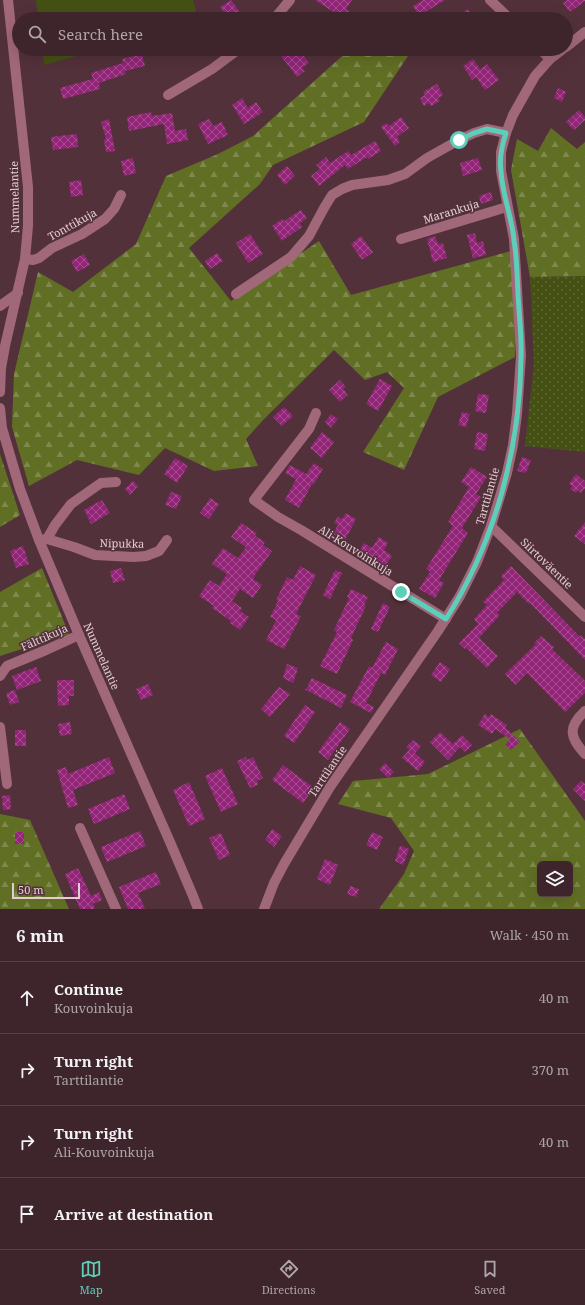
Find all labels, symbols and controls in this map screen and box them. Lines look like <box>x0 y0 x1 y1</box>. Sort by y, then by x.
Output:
search box <box>12 12 573 56</box>
icon: search <box>26 23 48 45</box>
text: Search here <box>58 24 143 44</box>
route start <box>450 131 468 149</box>
street label: Nummelantie <box>6 161 22 233</box>
street label: Marankuja <box>421 195 481 227</box>
street label: Tonttikuja <box>45 204 99 244</box>
street label: Tarttilantie <box>472 465 502 526</box>
street label: Ali-Kouvoinkuja <box>316 521 396 579</box>
street label: Siirtoväentie <box>518 534 576 592</box>
street label: Nipukka <box>100 535 144 551</box>
route end <box>392 583 410 601</box>
street label: Fälttikuja <box>18 620 70 654</box>
street label: Nummelantie <box>80 620 124 692</box>
street label: Tarttilantie <box>304 742 350 800</box>
map controls <box>537 861 573 897</box>
button: layers <box>537 861 573 897</box>
scale bar <box>12 881 80 900</box>
text: 50 m <box>18 882 44 897</box>
text: 6 min <box>16 924 64 947</box>
text: Walk · 450 m <box>490 926 569 944</box>
text: Continue <box>54 979 123 999</box>
icon: ahead <box>16 987 38 1009</box>
text: 40 m <box>539 989 569 1007</box>
text: Kouvoinkuja <box>54 999 133 1017</box>
text: Turn right <box>54 1051 133 1071</box>
icon: right <box>16 1059 38 1081</box>
text: 370 m <box>532 1061 569 1079</box>
text: Tarttilantie <box>54 1071 124 1089</box>
text: Turn right <box>54 1123 133 1143</box>
icon: right <box>16 1131 38 1153</box>
text: 40 m <box>539 1133 569 1151</box>
text: Ali-Kouvoinkuja <box>54 1143 155 1161</box>
icon: arrive <box>16 1203 38 1225</box>
text: Arrive at destination <box>54 1204 213 1224</box>
tab: Map <box>79 1258 103 1297</box>
tab: Directions <box>262 1258 315 1297</box>
tab: Saved <box>474 1258 506 1297</box>

